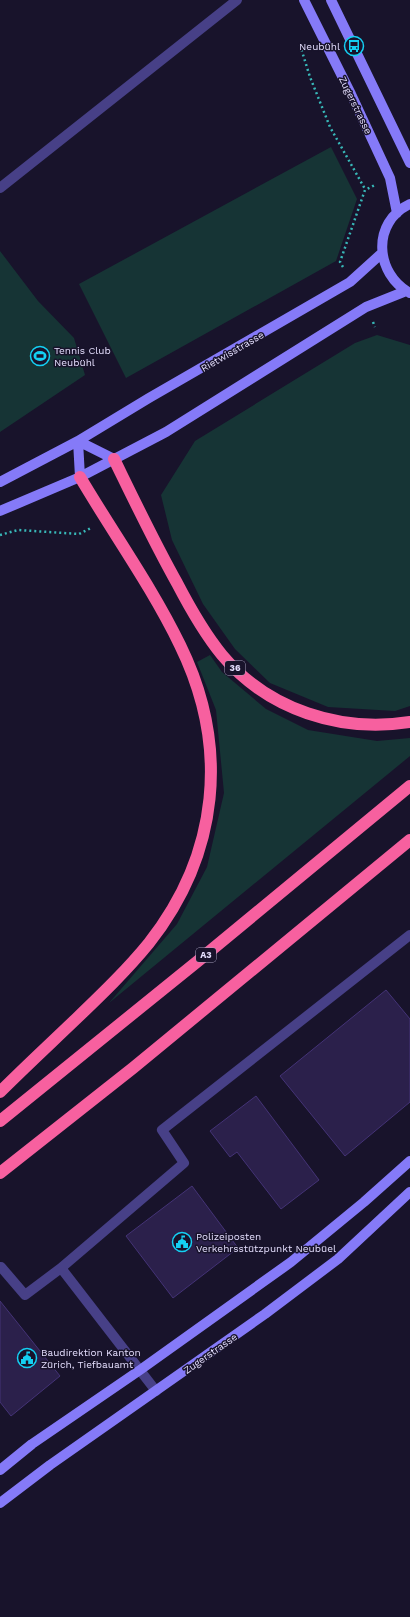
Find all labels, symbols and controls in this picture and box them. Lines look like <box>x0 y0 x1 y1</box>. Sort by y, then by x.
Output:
bus stop icon: Neubühl <box>343 35 365 57</box>
place label: Neubühl <box>299 41 340 52</box>
street label: Zugerstrasse <box>337 75 374 136</box>
street label: Rietwisstrasse <box>199 329 266 374</box>
sports icon: Tennis Club Neubühl <box>29 345 51 367</box>
place label: Tennis Club Neubühl <box>54 345 111 368</box>
road number: 36 <box>225 661 245 675</box>
road number: A3 <box>196 948 216 962</box>
public building icon: Polizeiposten Verkehrsstützpunkt Neubüel <box>171 1231 193 1253</box>
place label: Polizeiposten Verkehrsstützpunkt Neubüel <box>196 1231 336 1254</box>
street label: Zugerstrasse <box>181 1331 239 1376</box>
public building icon: Baudirektion Kanton Zürich, Tiefbauamt <box>16 1347 38 1369</box>
place label: Baudirektion Kanton Zürich, Tiefbauamt <box>41 1347 141 1370</box>

